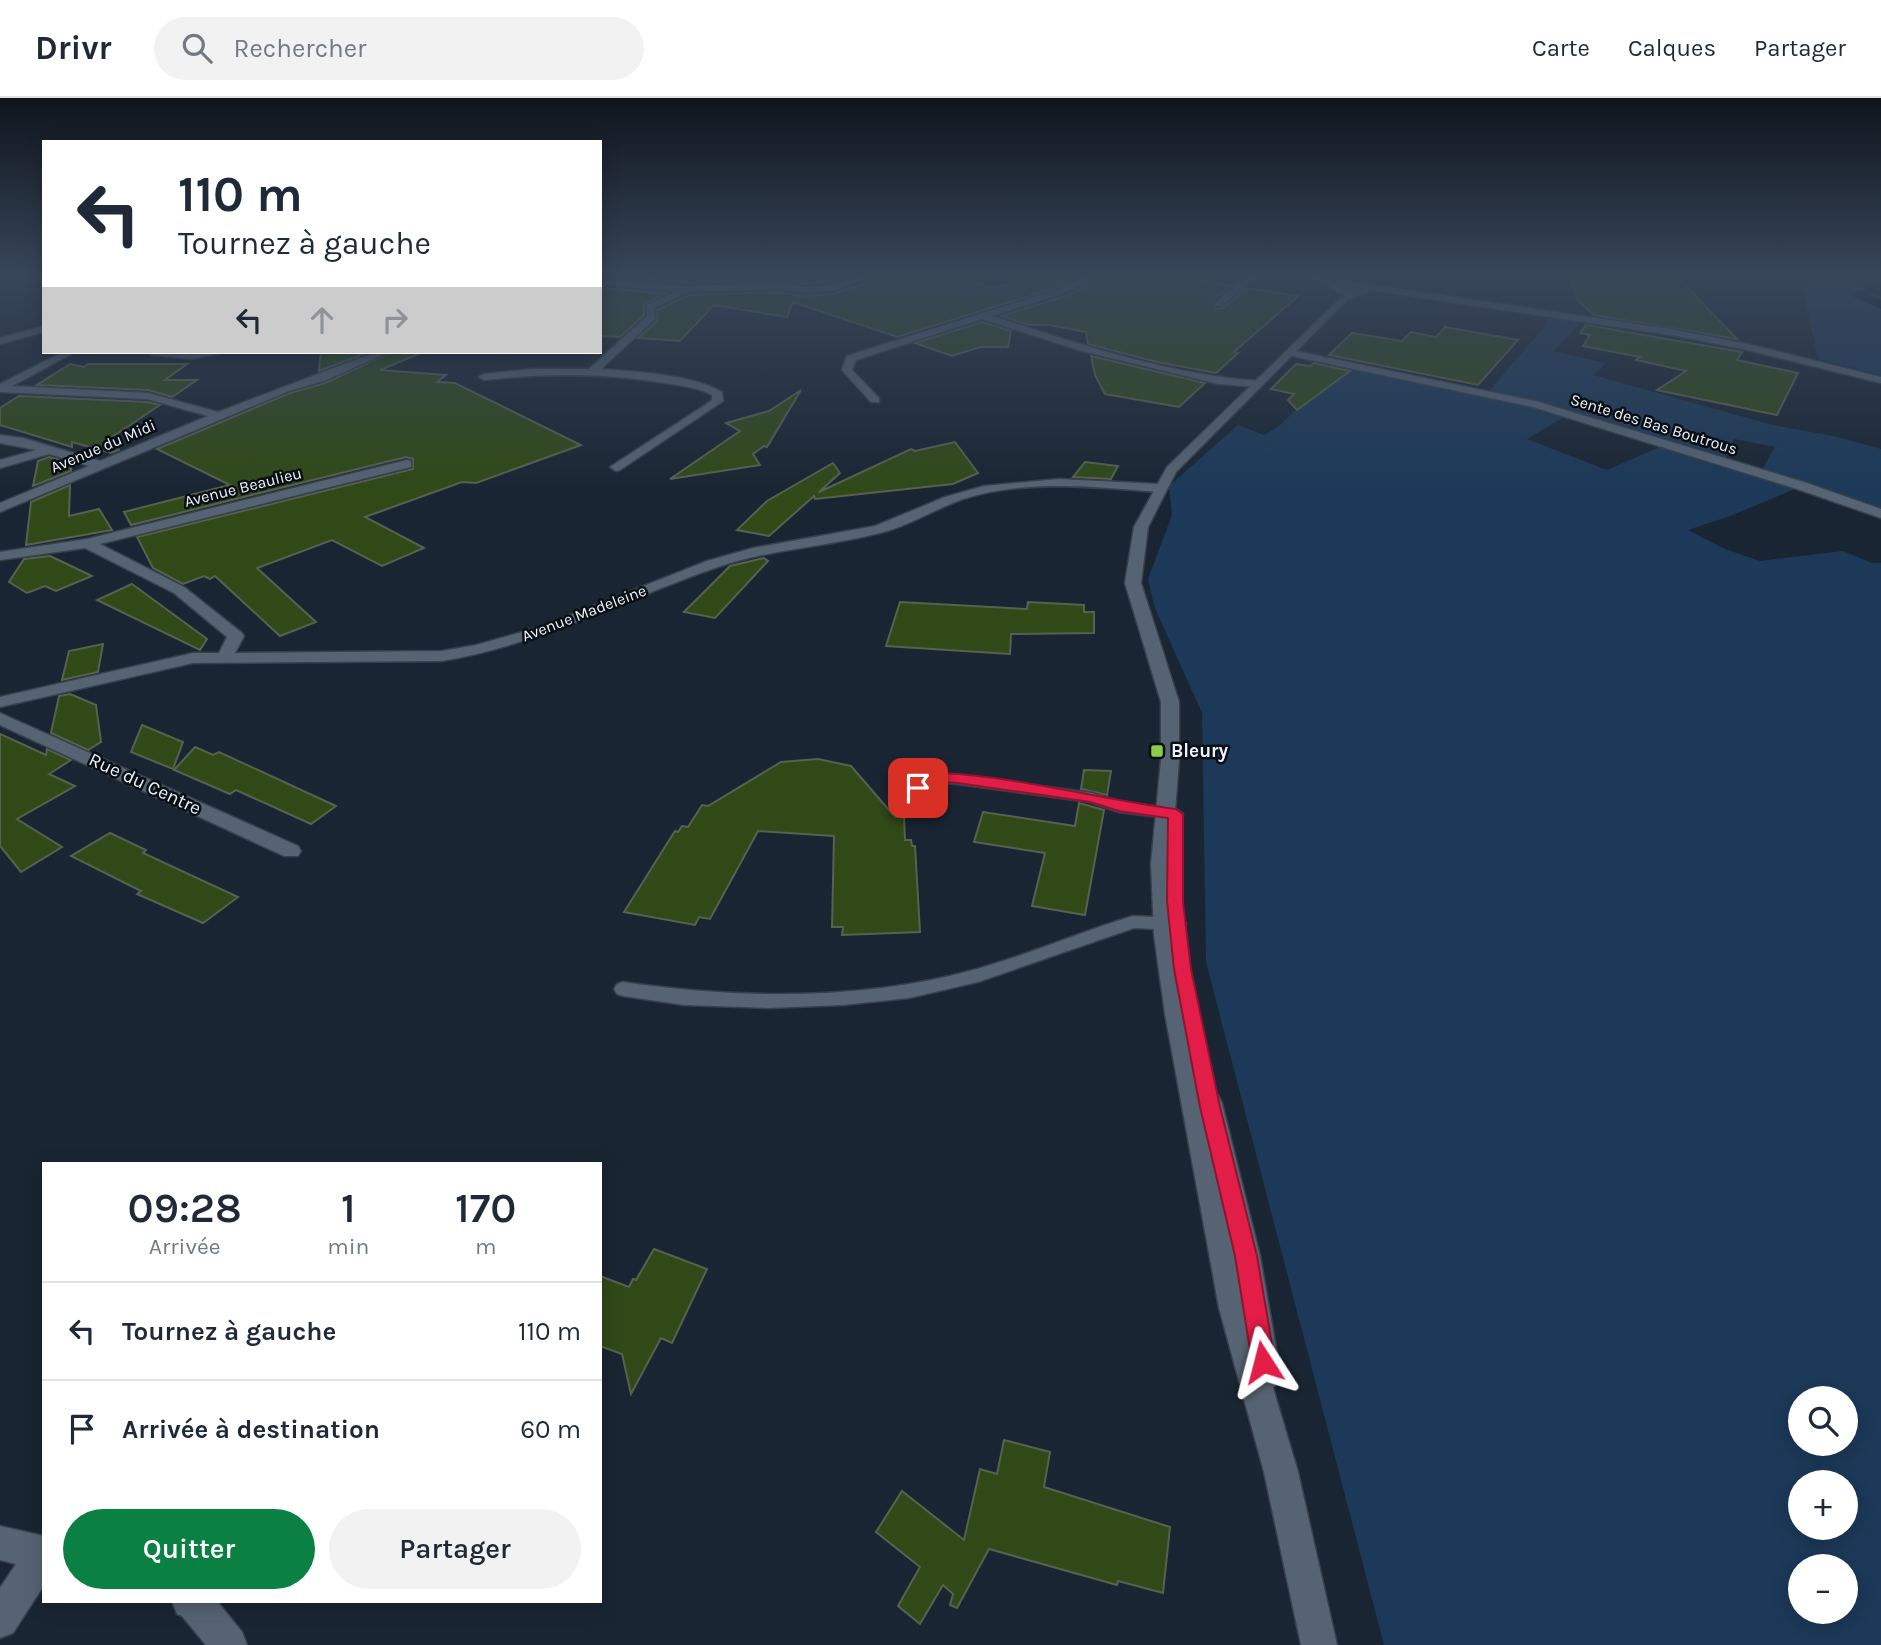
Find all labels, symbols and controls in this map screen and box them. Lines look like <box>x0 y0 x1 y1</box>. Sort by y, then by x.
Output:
search box <box>154 17 644 80</box>
text: Drivr <box>35 29 112 67</box>
icon: search <box>178 29 216 67</box>
text: Rechercher <box>234 33 367 64</box>
text: Carte <box>1532 34 1590 62</box>
text: Calques <box>1628 34 1716 62</box>
text: Partager <box>1754 34 1846 62</box>
text: 110 m <box>178 166 303 223</box>
icon: left <box>63 168 154 259</box>
text: Tournez à gauche <box>178 225 431 262</box>
icon: left <box>230 301 268 339</box>
icon: ahead <box>303 301 341 339</box>
icon: right <box>376 301 414 339</box>
street label: Sente des Bas Boutrous <box>1568 390 1740 458</box>
street label: Avenue du Midi <box>48 415 158 477</box>
street label: Avenue Beaulieu <box>182 463 304 511</box>
street label: Avenue Madeleine <box>519 581 649 645</box>
place label: Bleury <box>1171 740 1229 762</box>
marker: Bleury <box>1149 743 1165 759</box>
street label: Rue du Centre <box>85 748 205 820</box>
pin <box>888 758 948 818</box>
icon: arrive <box>899 769 937 807</box>
text: 09:28 <box>128 1183 242 1233</box>
text: 1 <box>341 1183 356 1233</box>
text: 170 <box>455 1183 516 1233</box>
text: Arrivée <box>149 1233 221 1260</box>
text: min <box>327 1233 370 1260</box>
text: m <box>475 1233 497 1260</box>
icon: left <box>63 1312 101 1350</box>
text: Tournez à gauche <box>122 1316 336 1347</box>
text: 110 m <box>518 1316 581 1347</box>
position arrow <box>1226 1325 1300 1399</box>
map controls <box>1788 1386 1858 1624</box>
button: search <box>1788 1386 1858 1456</box>
icon: arrive <box>63 1410 101 1448</box>
text: Arrivée à destination <box>122 1414 380 1445</box>
text: 60 m <box>520 1414 581 1445</box>
button: + <box>1788 1470 1858 1540</box>
button: Quitter <box>63 1509 315 1589</box>
button: Partager <box>329 1509 581 1589</box>
button: − <box>1788 1554 1858 1624</box>

